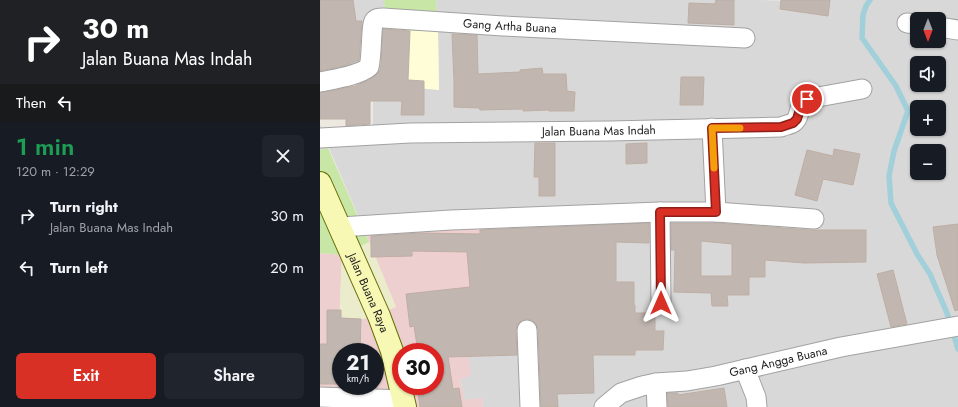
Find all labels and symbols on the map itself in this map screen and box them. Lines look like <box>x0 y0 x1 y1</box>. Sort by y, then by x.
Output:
north arrow <box>910 12 946 48</box>
street label: Gang Artha Buana <box>463 14 557 38</box>
pin <box>790 82 824 116</box>
street label: Jalan Buana Mas Indah <box>540 121 656 141</box>
street label: Jalan Buana Raya <box>342 248 393 335</box>
position arrow <box>640 282 682 324</box>
street label: Gang Angga Buana <box>728 341 829 382</box>
speed limit sign: 30 <box>392 343 444 395</box>

